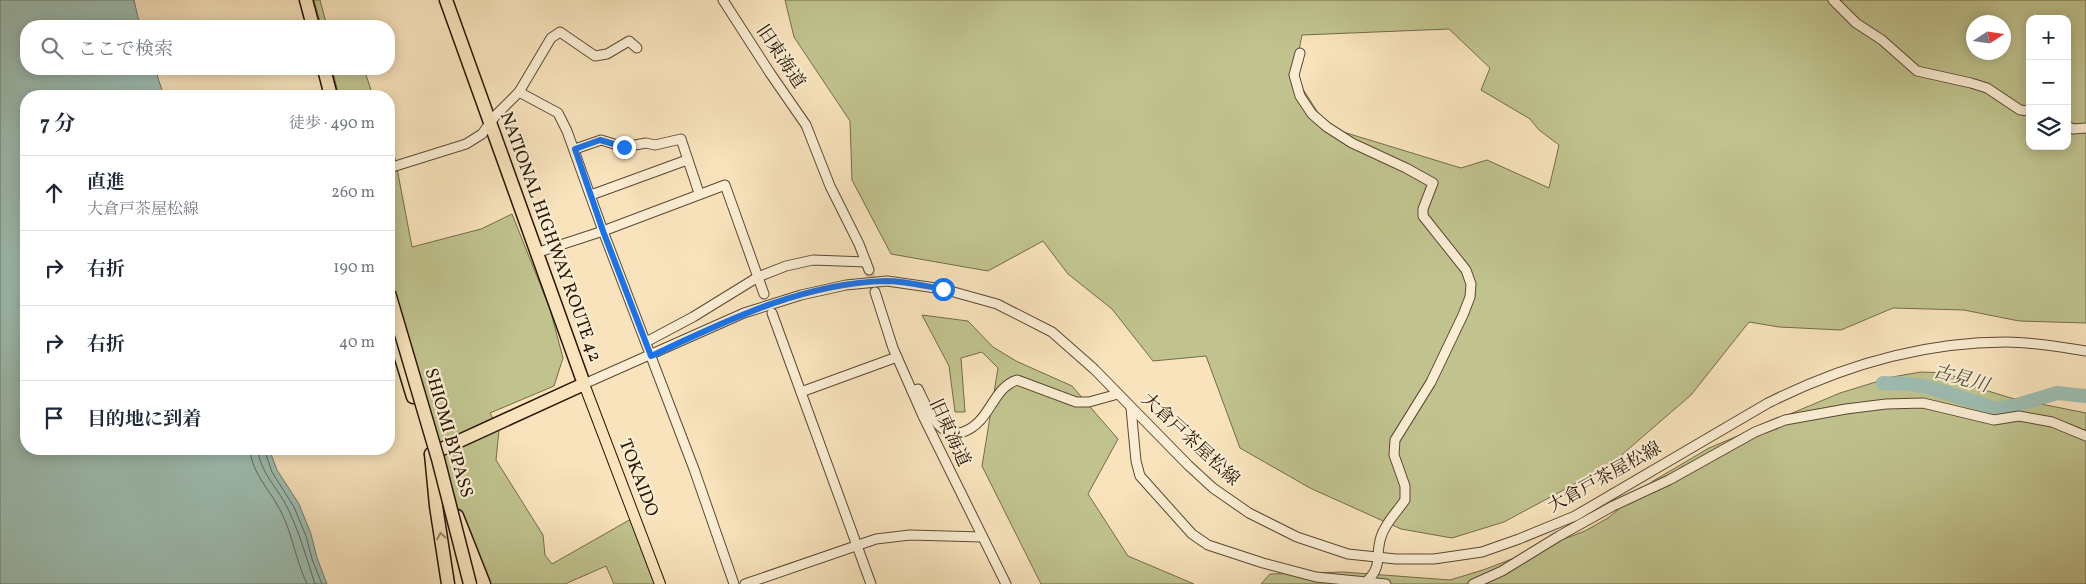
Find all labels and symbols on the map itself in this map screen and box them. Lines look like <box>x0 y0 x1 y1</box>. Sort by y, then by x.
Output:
north arrow <box>1966 15 2011 60</box>
street label: 旧東海道 <box>750 20 810 94</box>
street label: NATIONAL HIGHWAY ROUTE 42 <box>493 109 607 365</box>
route end <box>613 136 636 159</box>
route start <box>932 278 955 301</box>
water label: 古見川 <box>1930 359 1994 400</box>
street label: SHIOMI BYPASS <box>418 365 478 501</box>
street label: 大倉戸茶屋松線 <box>1135 388 1245 492</box>
street label: 旧東海道 <box>922 395 976 471</box>
street label: TOKAIDO <box>612 436 664 520</box>
street label: 大倉戸茶屋松線 <box>1544 437 1666 519</box>
one-way arrow <box>436 531 447 539</box>

